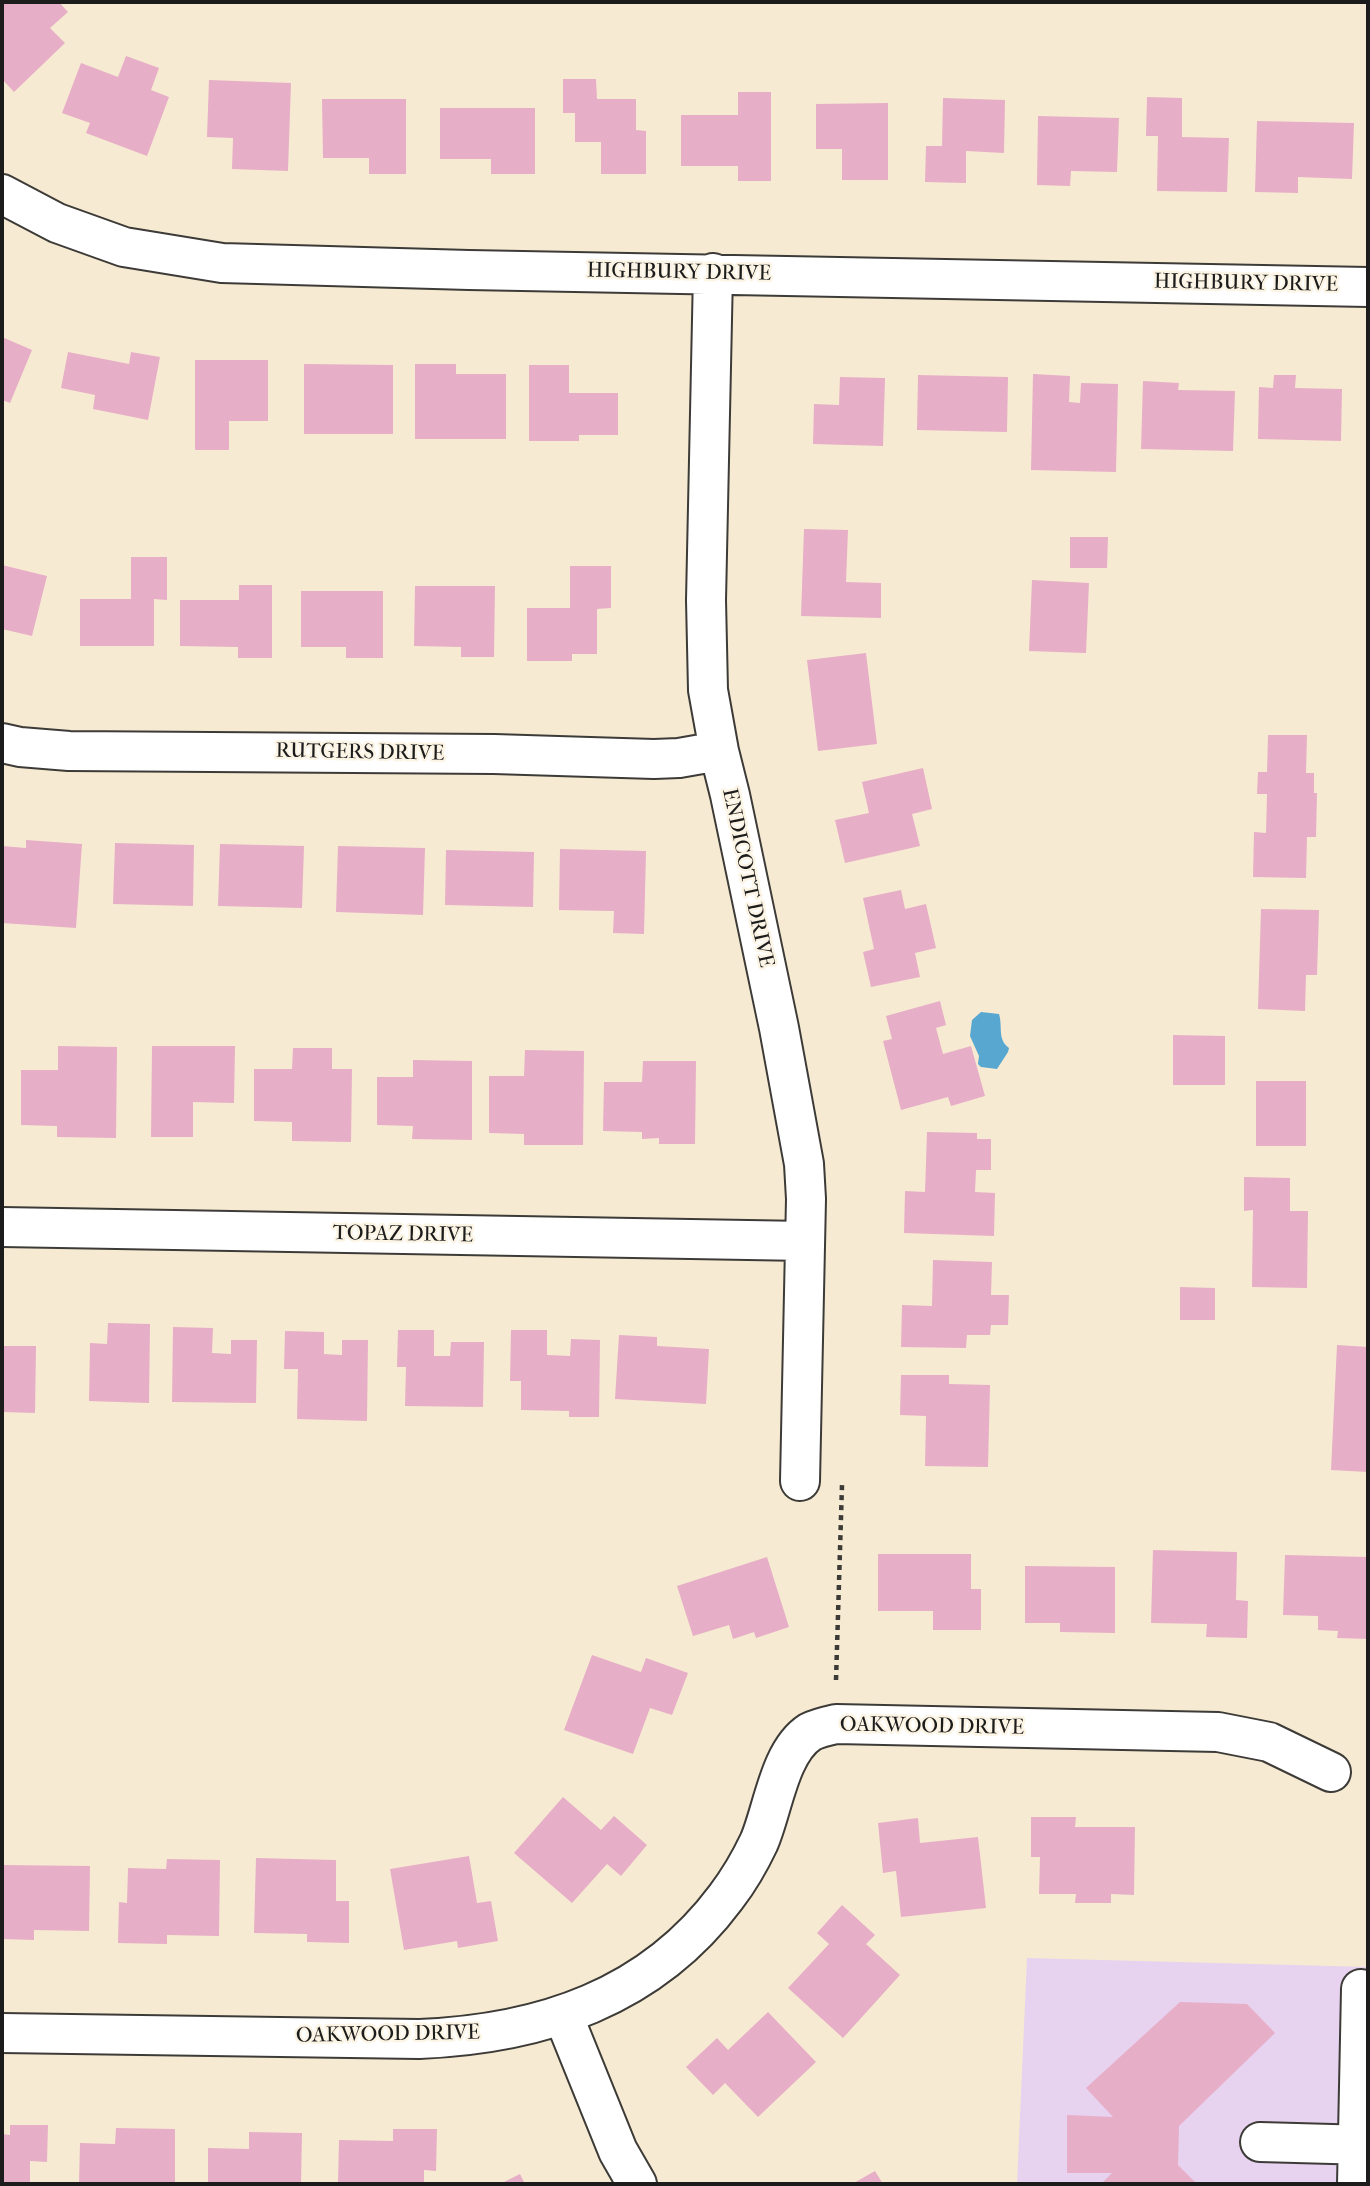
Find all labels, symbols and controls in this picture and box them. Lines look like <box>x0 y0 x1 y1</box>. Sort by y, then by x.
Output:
street label: HIGHBURY DRIVE <box>587 259 771 287</box>
street label: HIGHBURY DRIVE <box>1154 270 1338 298</box>
street label: RUTGERS DRIVE <box>275 739 445 767</box>
street label: ENDICOTT DRIVE <box>716 786 778 970</box>
street label: TOPAZ DRIVE <box>333 1221 473 1249</box>
street label: OAKWOOD DRIVE <box>840 1713 1024 1741</box>
street label: OAKWOOD DRIVE <box>296 2021 480 2049</box>

